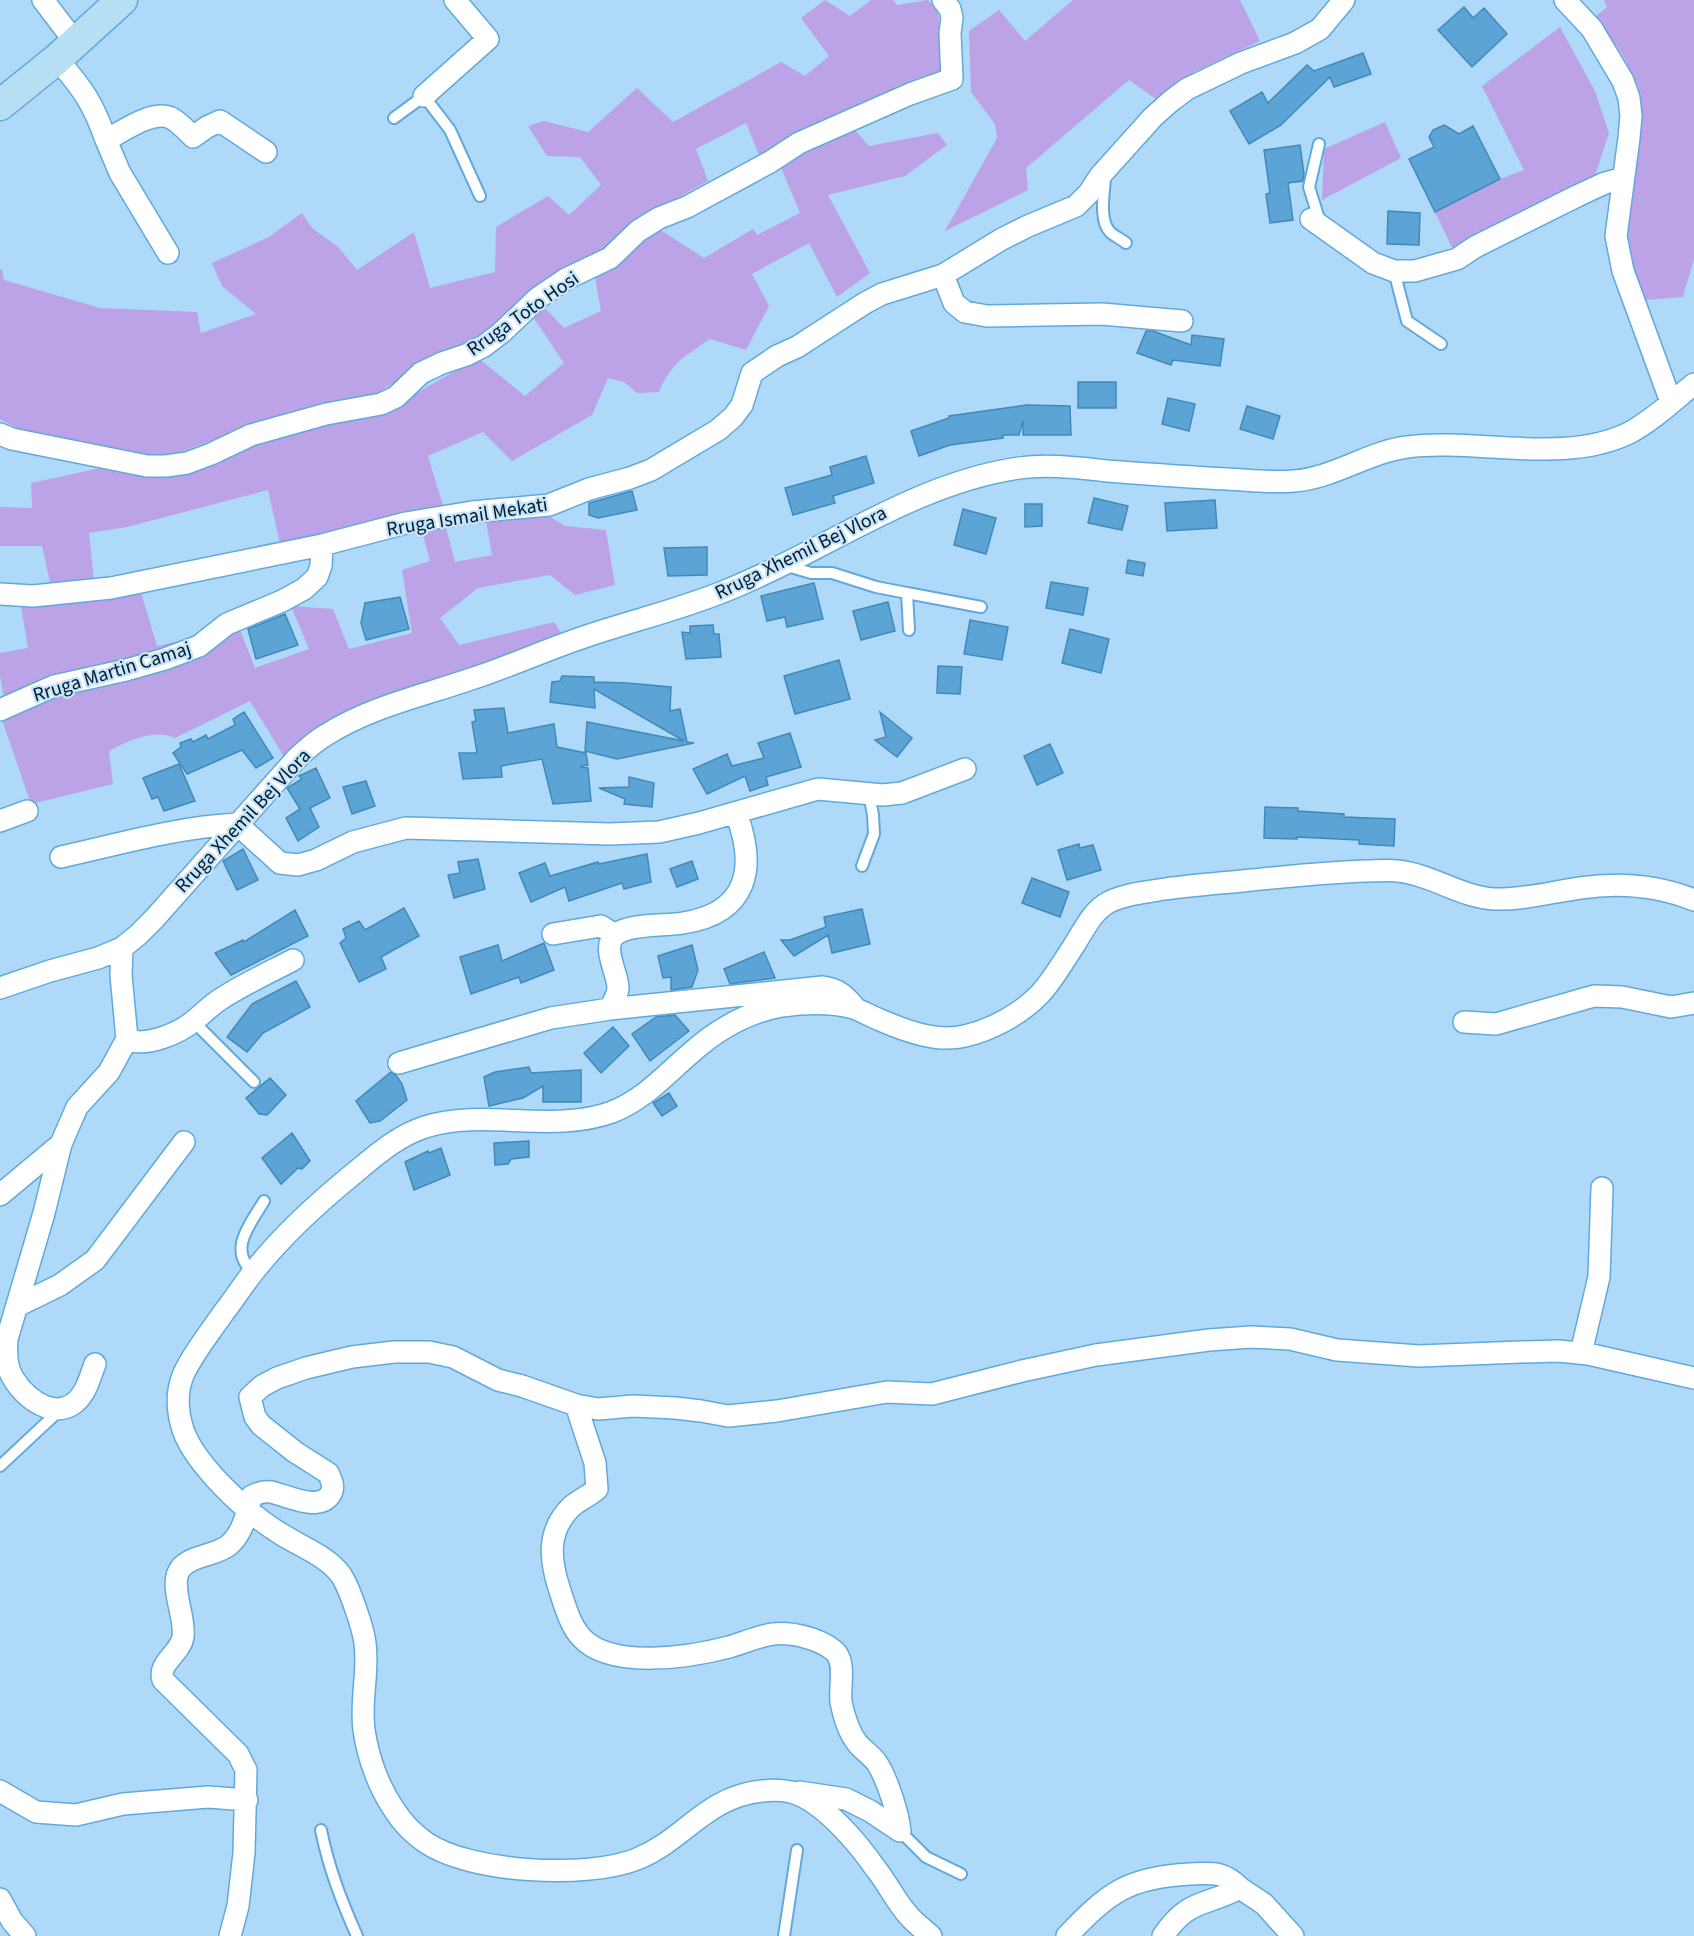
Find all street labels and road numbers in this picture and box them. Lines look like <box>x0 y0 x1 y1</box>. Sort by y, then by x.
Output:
street label: Rruga Toto Hosi <box>461 265 585 363</box>
street label: Rruga Ismail Mekati <box>384 490 550 544</box>
street label: Rruga Xhemil Bej Vlora <box>710 499 892 607</box>
street label: Rruga Martin Camaj <box>29 635 195 709</box>
street label: Rruga Xhemil Bej Vlora <box>169 743 317 899</box>

